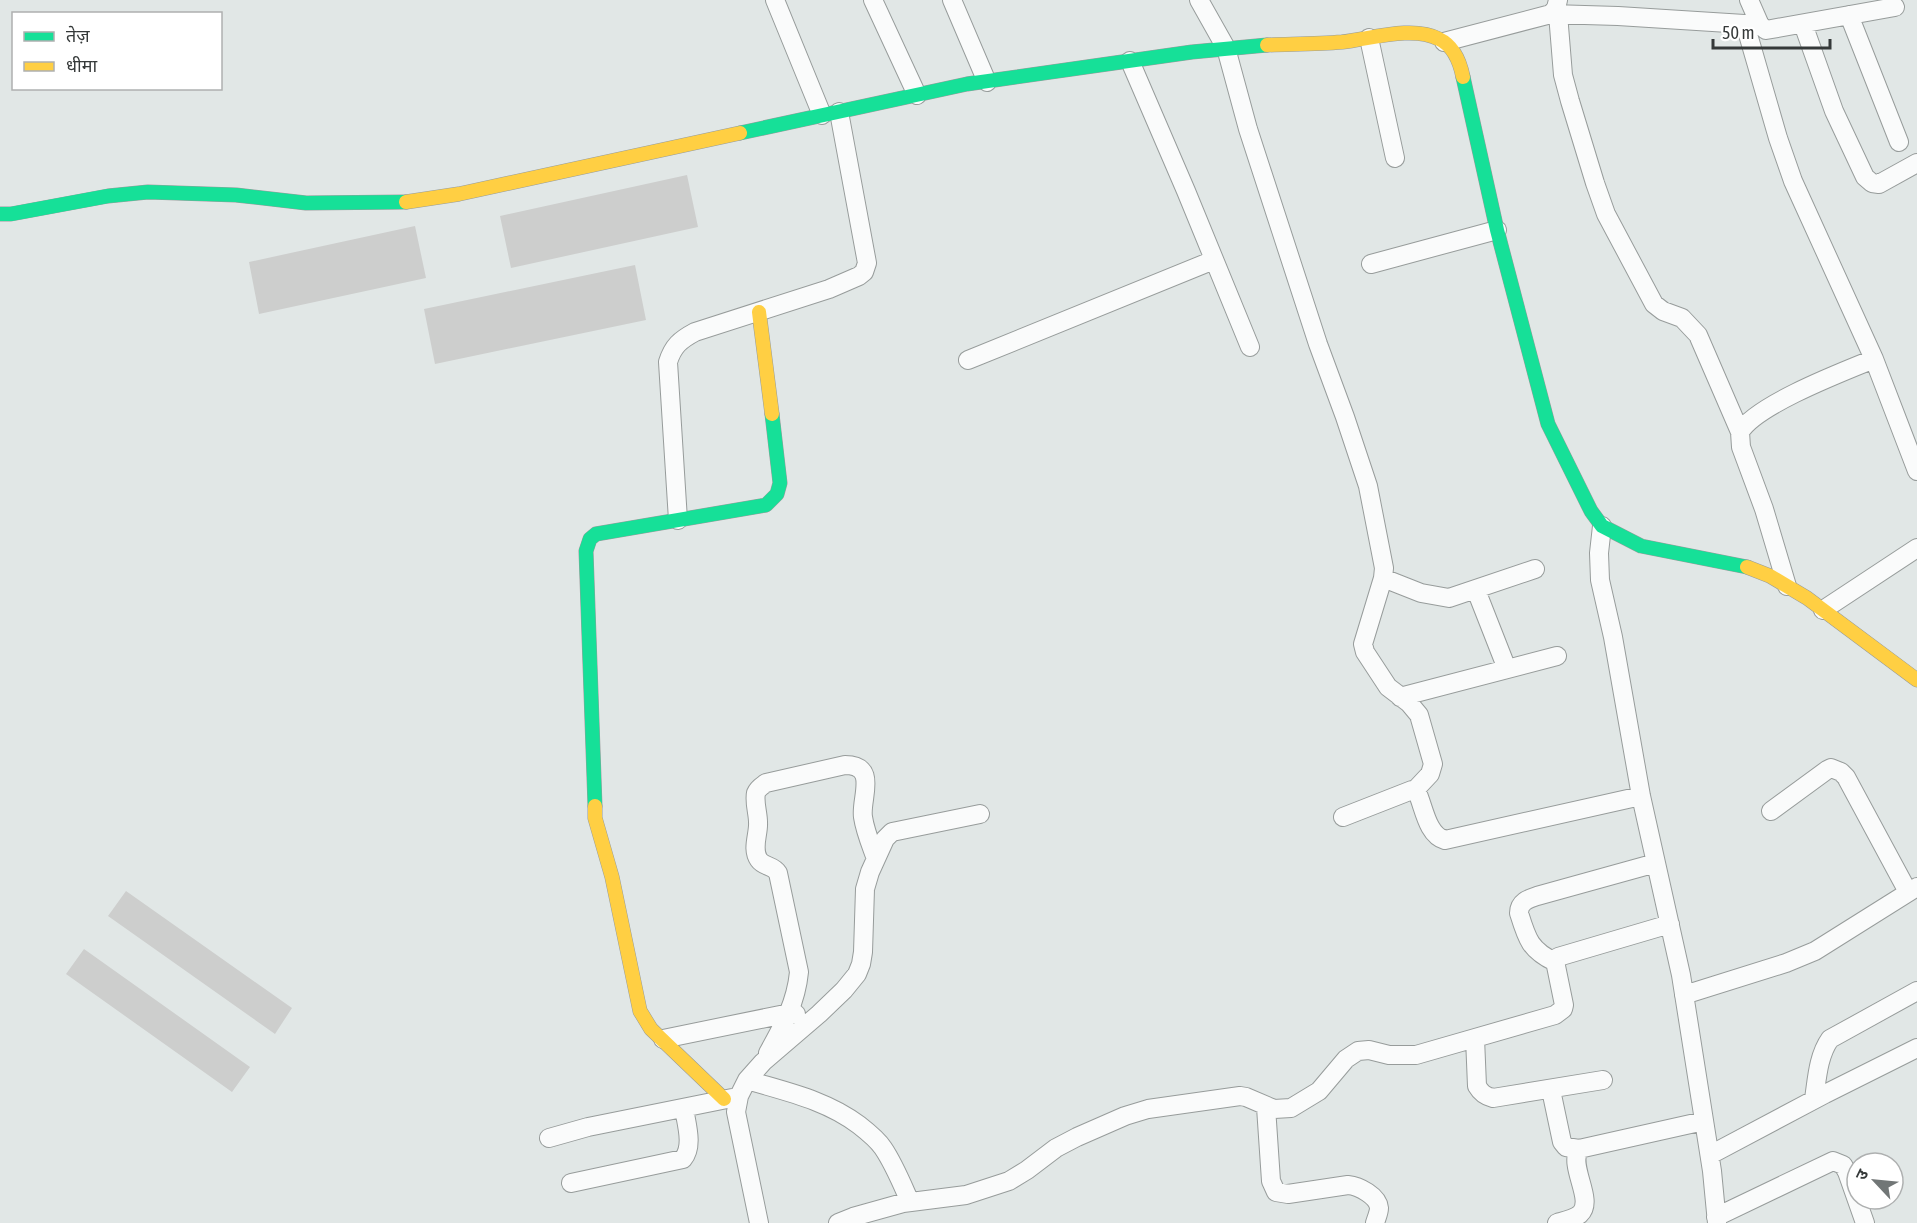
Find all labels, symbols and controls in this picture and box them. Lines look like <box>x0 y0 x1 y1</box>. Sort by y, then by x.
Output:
legend <box>12 12 222 90</box>
scale bar <box>1713 12 1830 50</box>
text: 50 m <box>1722 22 1754 43</box>
text: तेज़ <box>66 25 90 46</box>
text: धीमा <box>66 55 97 76</box>
north arrow <box>1845 1151 1905 1211</box>
text: उ <box>1851 1166 1872 1183</box>

